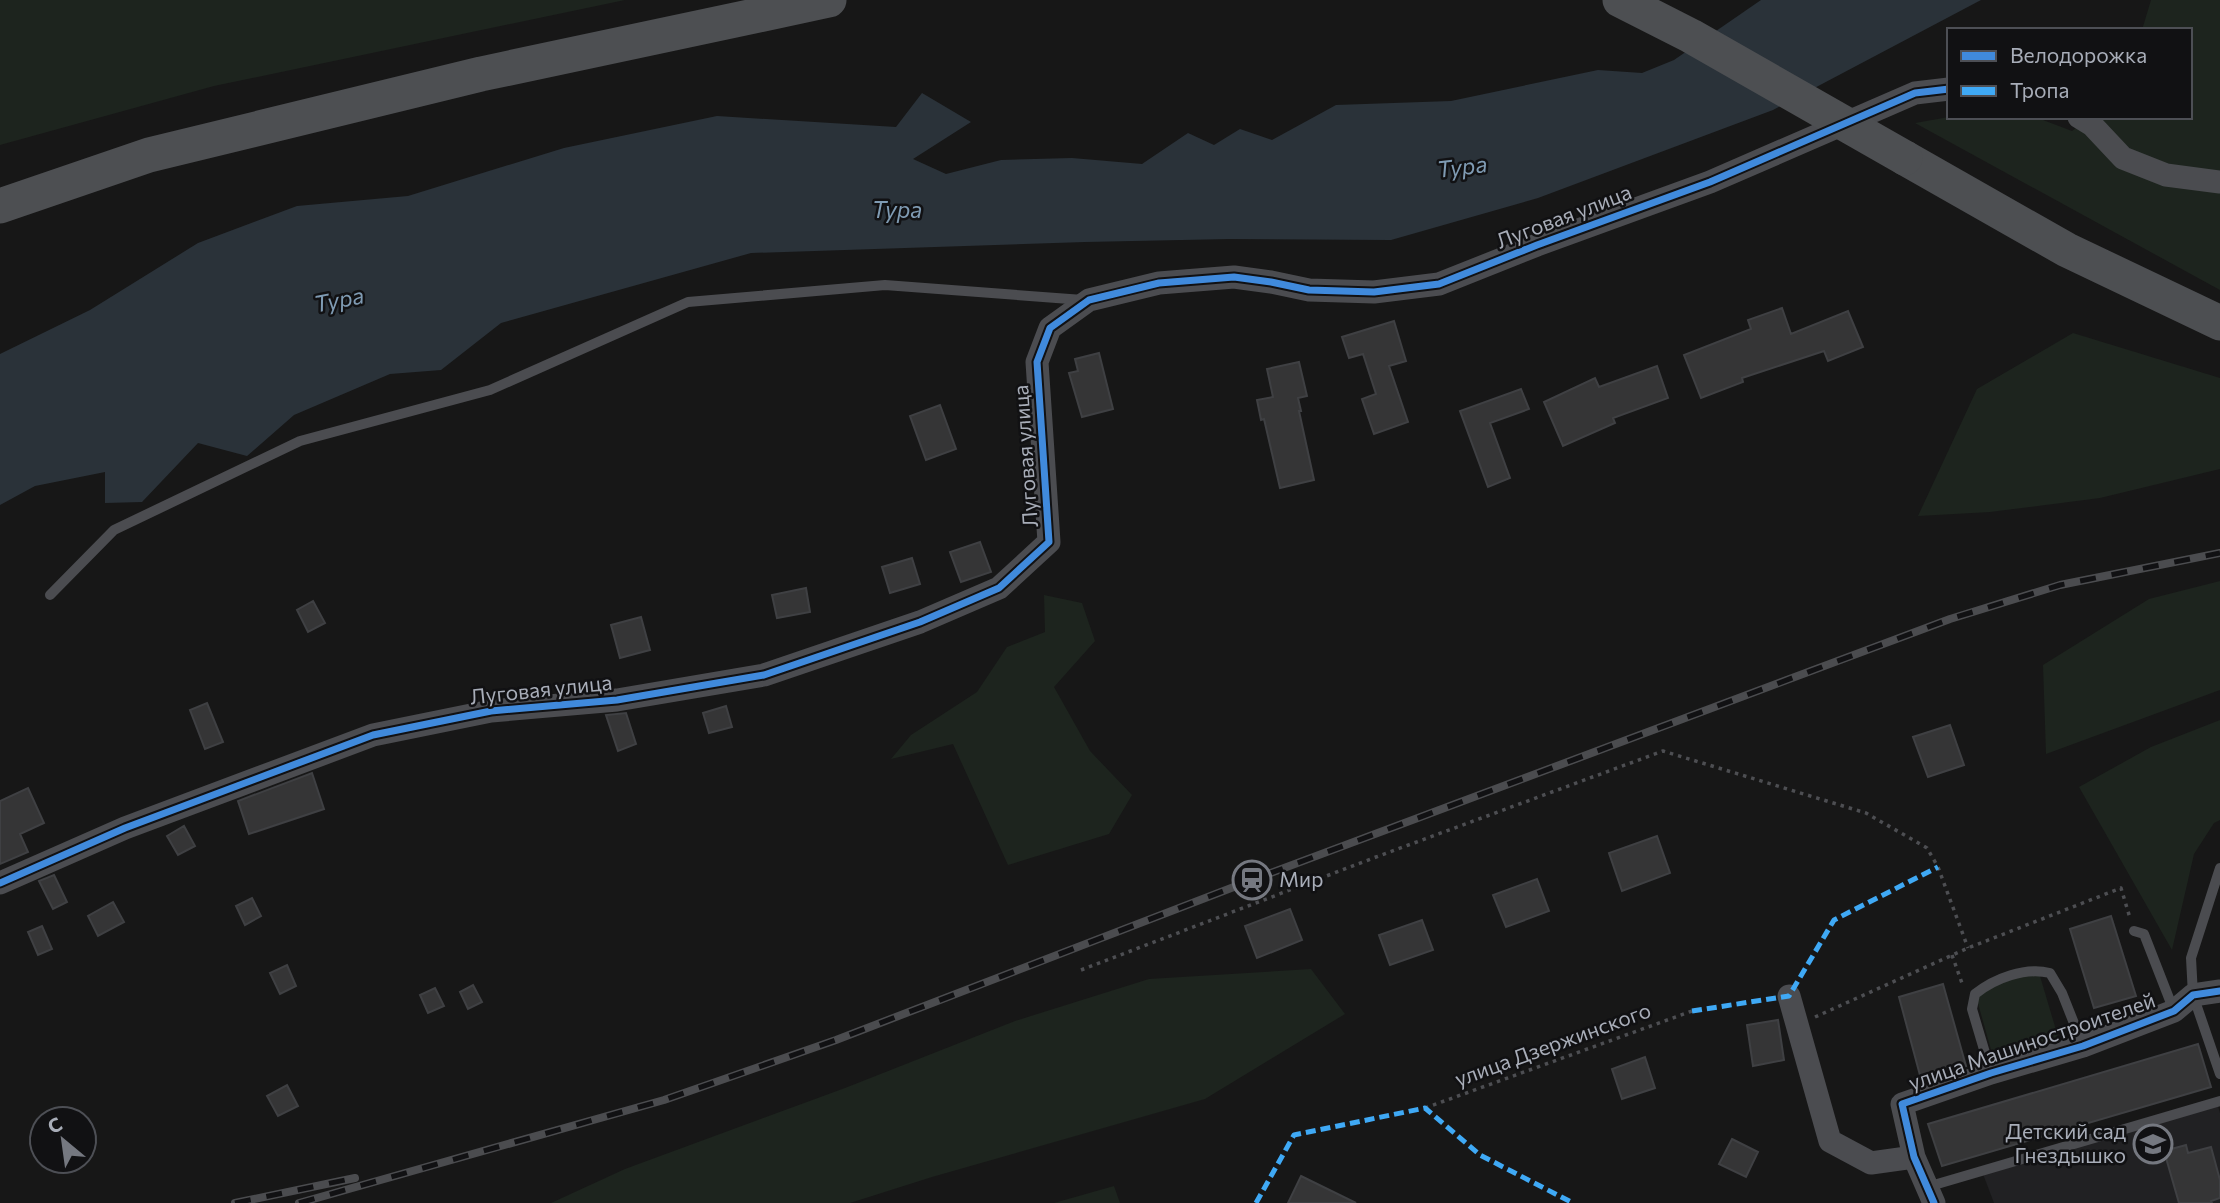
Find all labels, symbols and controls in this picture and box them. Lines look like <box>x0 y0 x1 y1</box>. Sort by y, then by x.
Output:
legend <box>1947 28 2192 119</box>
text: Велодорожка <box>2010 42 2147 67</box>
text: Тропа <box>2010 77 2069 102</box>
water label: Тура <box>1435 149 1489 183</box>
street label: Луговая улица <box>1492 178 1635 253</box>
water label: Тура <box>872 195 922 223</box>
water label: Тура <box>311 280 366 318</box>
street label: Луговая улица <box>1007 384 1042 528</box>
street label: Луговая улица <box>469 669 613 708</box>
station icon: Мир <box>1231 859 1273 901</box>
place label: Мир <box>1279 866 1323 891</box>
street label: улица Машиностроителей <box>1905 987 2158 1095</box>
street label: улица Дзержинского <box>1451 996 1654 1091</box>
north arrow <box>28 1105 98 1175</box>
text: С <box>43 1111 66 1138</box>
place label: Детский сад Гнездышко <box>2005 1118 2126 1167</box>
school or university icon: Детский сад Гнездышко <box>2132 1123 2174 1165</box>

